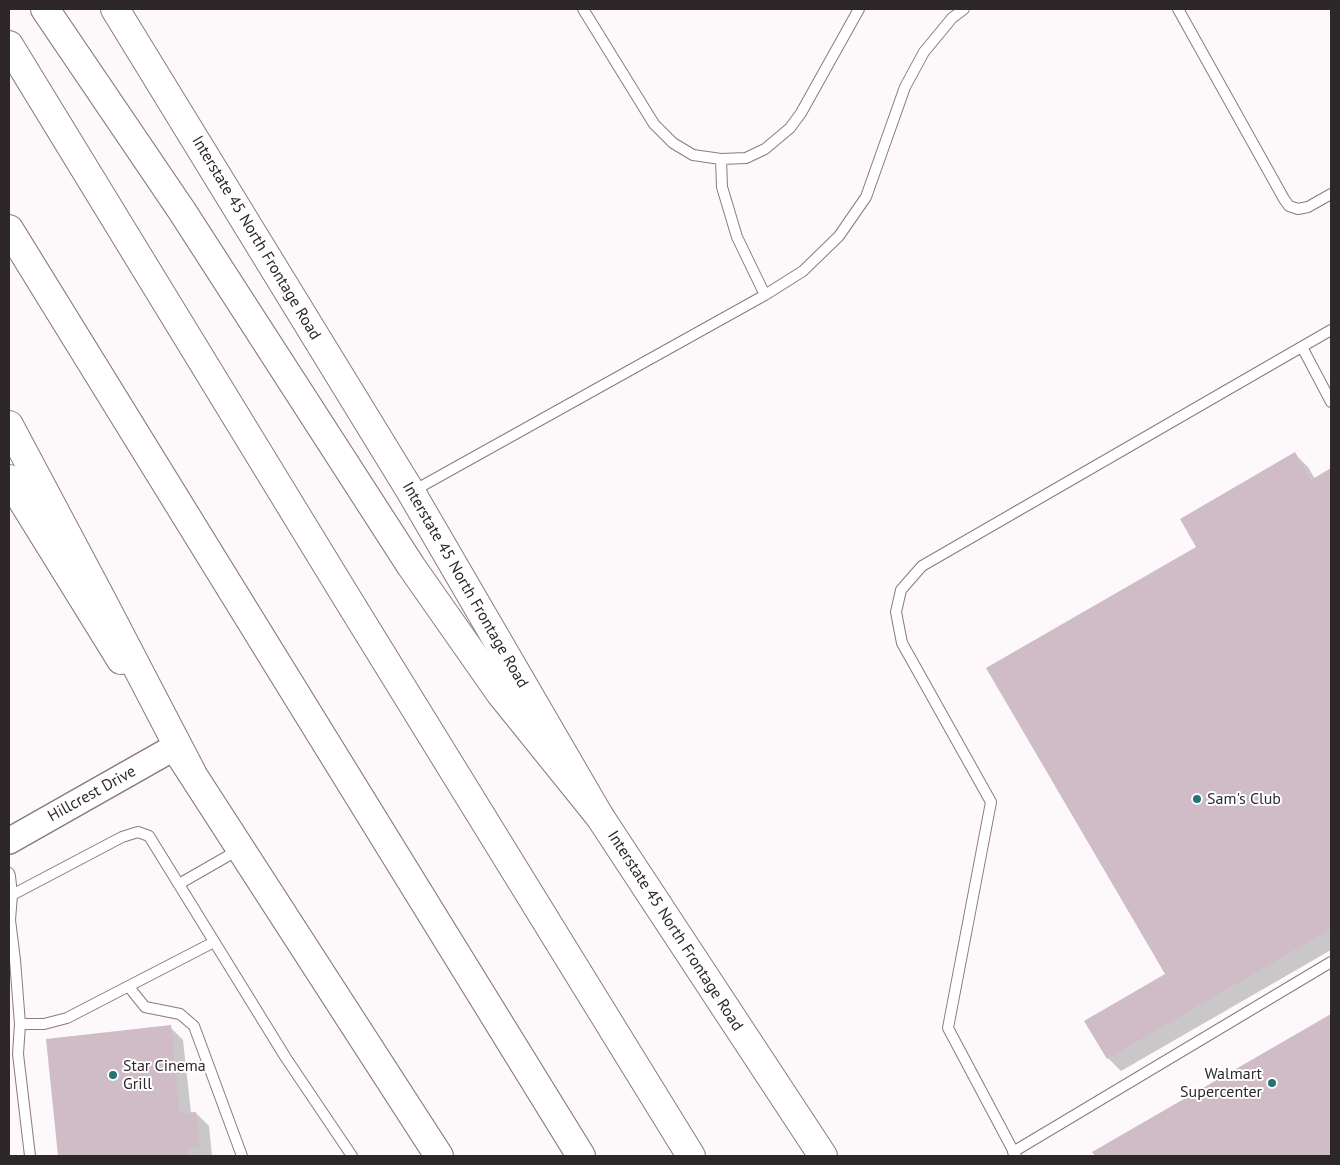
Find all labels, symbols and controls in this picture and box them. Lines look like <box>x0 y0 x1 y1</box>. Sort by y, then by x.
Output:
street label: Interstate 45 North Frontage Road <box>187 132 325 344</box>
street label: Interstate 45 North Frontage Road <box>398 479 532 691</box>
street label: Hillcrest Drive <box>45 762 139 826</box>
place label: Sam's Club <box>1207 789 1281 809</box>
marker: Sam's Club <box>1191 793 1203 805</box>
street label: Interstate 45 North Frontage Road <box>603 827 747 1035</box>
place label: Star Cinema Grill <box>123 1056 206 1094</box>
place label: Walmart Supercenter <box>1180 1064 1262 1102</box>
marker: Star Cinema Grill <box>107 1069 119 1081</box>
marker: Walmart Supercenter <box>1266 1077 1278 1089</box>

